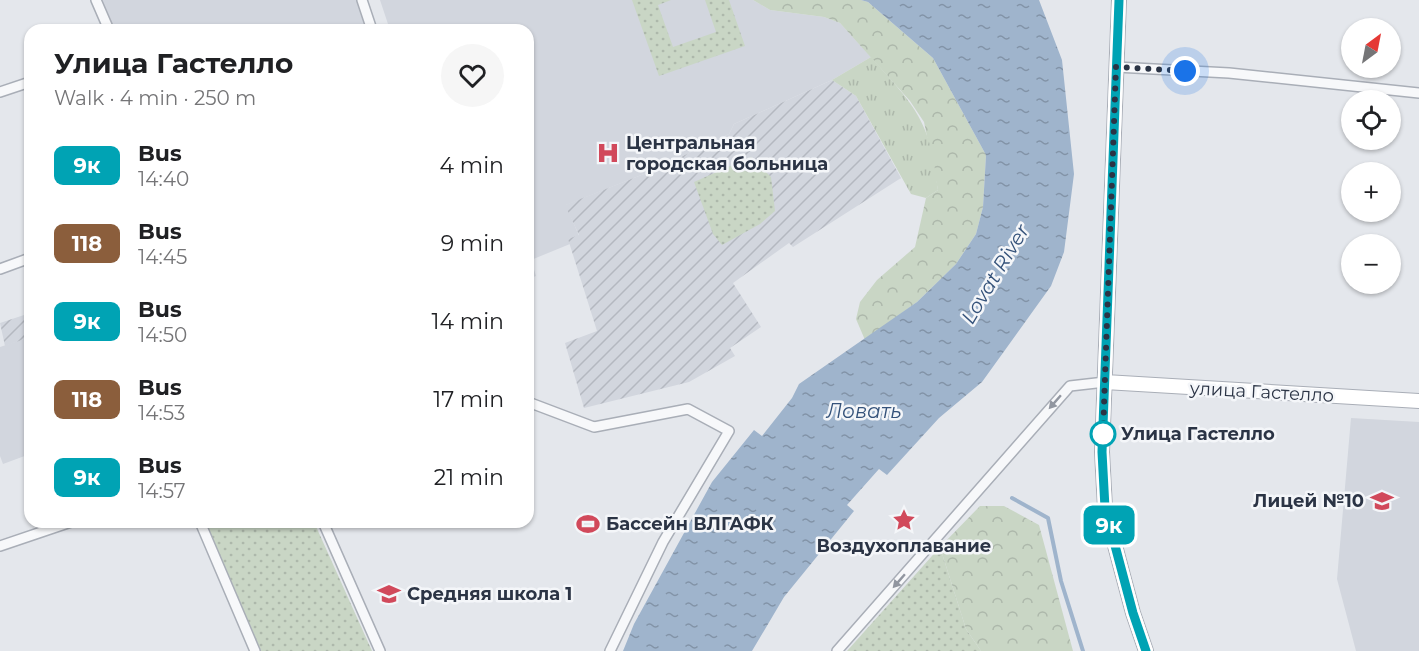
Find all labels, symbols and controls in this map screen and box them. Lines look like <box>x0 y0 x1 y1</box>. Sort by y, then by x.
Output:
north arrow <box>1341 18 1401 78</box>
map controls <box>1341 18 1401 294</box>
button: heart <box>441 44 504 107</box>
text: Улица Гастелло <box>54 46 293 80</box>
your location <box>1170 56 1200 86</box>
text: Walk · 4 min · 250 m <box>54 86 256 110</box>
button: locate <box>1341 90 1401 150</box>
place label: Центральная городская больница <box>626 132 828 175</box>
text: Bus <box>138 140 182 167</box>
hospital icon: Центральная городская больница <box>595 140 621 166</box>
text: 4 min <box>440 152 504 179</box>
text: 9к <box>74 153 100 178</box>
button: + <box>1341 162 1401 222</box>
text: 14:40 <box>138 167 189 191</box>
text: Bus <box>138 218 182 245</box>
water label: Lovat River <box>956 219 1035 328</box>
text: 9 min <box>441 230 504 257</box>
text: 118 <box>72 231 102 256</box>
button: − <box>1341 234 1401 294</box>
text: 14:45 <box>138 245 187 269</box>
text: Bus <box>138 296 182 323</box>
text: 14 min <box>432 308 504 335</box>
text: 9к <box>74 309 100 334</box>
text: 14:50 <box>138 323 187 347</box>
text: Bus <box>138 374 182 401</box>
street label: улица Гастелло <box>1188 377 1335 407</box>
text: 17 min <box>433 386 504 413</box>
text: 118 <box>72 387 102 412</box>
one-way arrow <box>1048 395 1062 410</box>
water label: Ловать <box>825 399 902 423</box>
text: 14:53 <box>138 401 185 425</box>
marker: Улица Гастелло <box>1090 421 1116 447</box>
place label: Улица Гастелло <box>1121 423 1275 445</box>
text: Bus <box>138 452 182 479</box>
text: 21 min <box>434 464 504 491</box>
text: 9к <box>74 465 100 490</box>
text: 14:57 <box>138 479 186 503</box>
school or university icon: Лицей №10 <box>1369 488 1395 514</box>
place label: Лицей №10 <box>1253 490 1364 512</box>
line badge: 9к <box>1082 506 1136 544</box>
place icon: Воздухоплавание <box>891 507 917 533</box>
sports icon: Бассейн ВЛГАФК <box>575 511 601 537</box>
place label: Бассейн ВЛГАФК <box>606 513 774 535</box>
text: 9к <box>1096 513 1122 538</box>
place label: Воздухоплавание <box>817 535 991 557</box>
one-way arrow <box>893 573 906 588</box>
school or university icon: Средняя школа 1 <box>376 581 402 607</box>
place label: Средняя школа 1 <box>407 583 572 605</box>

